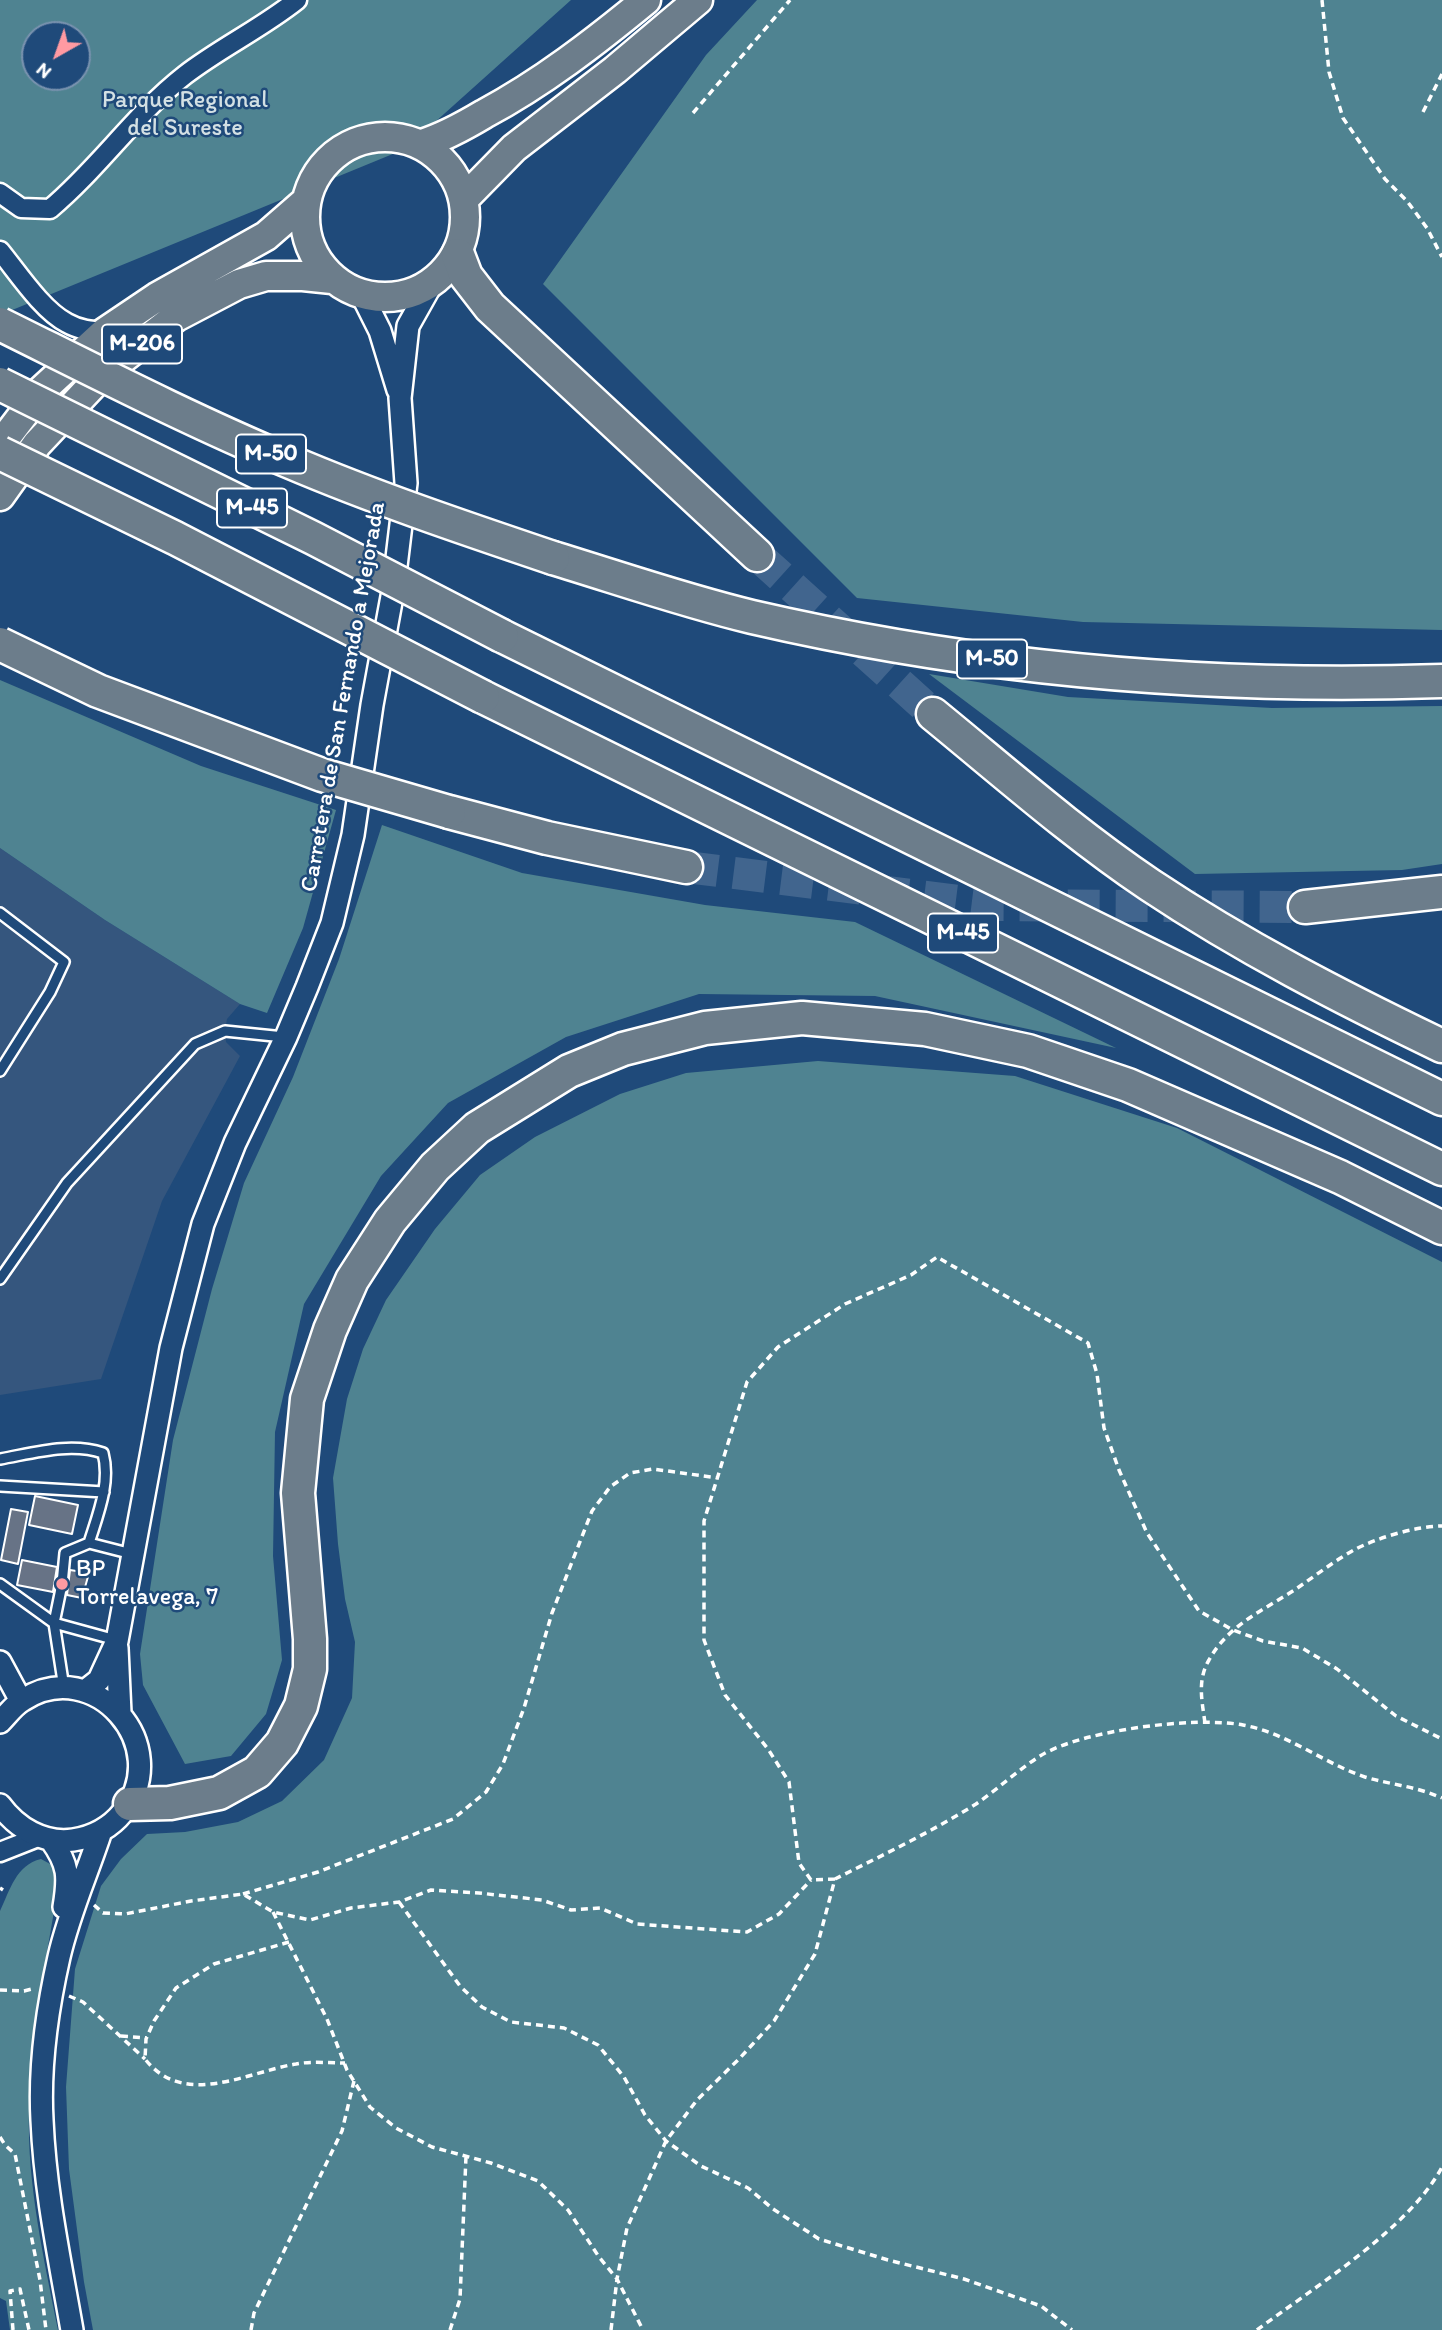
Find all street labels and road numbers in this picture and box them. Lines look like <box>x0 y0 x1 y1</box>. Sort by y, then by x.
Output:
road number: M-206 <box>102 324 182 364</box>
road number: M-50 <box>236 435 306 474</box>
road number: M-45 <box>217 488 287 528</box>
street label: Carretera de San Fernando a Mejorada <box>295 500 393 894</box>
road number: M-50 <box>957 639 1027 678</box>
road number: M-45 <box>928 914 998 952</box>

